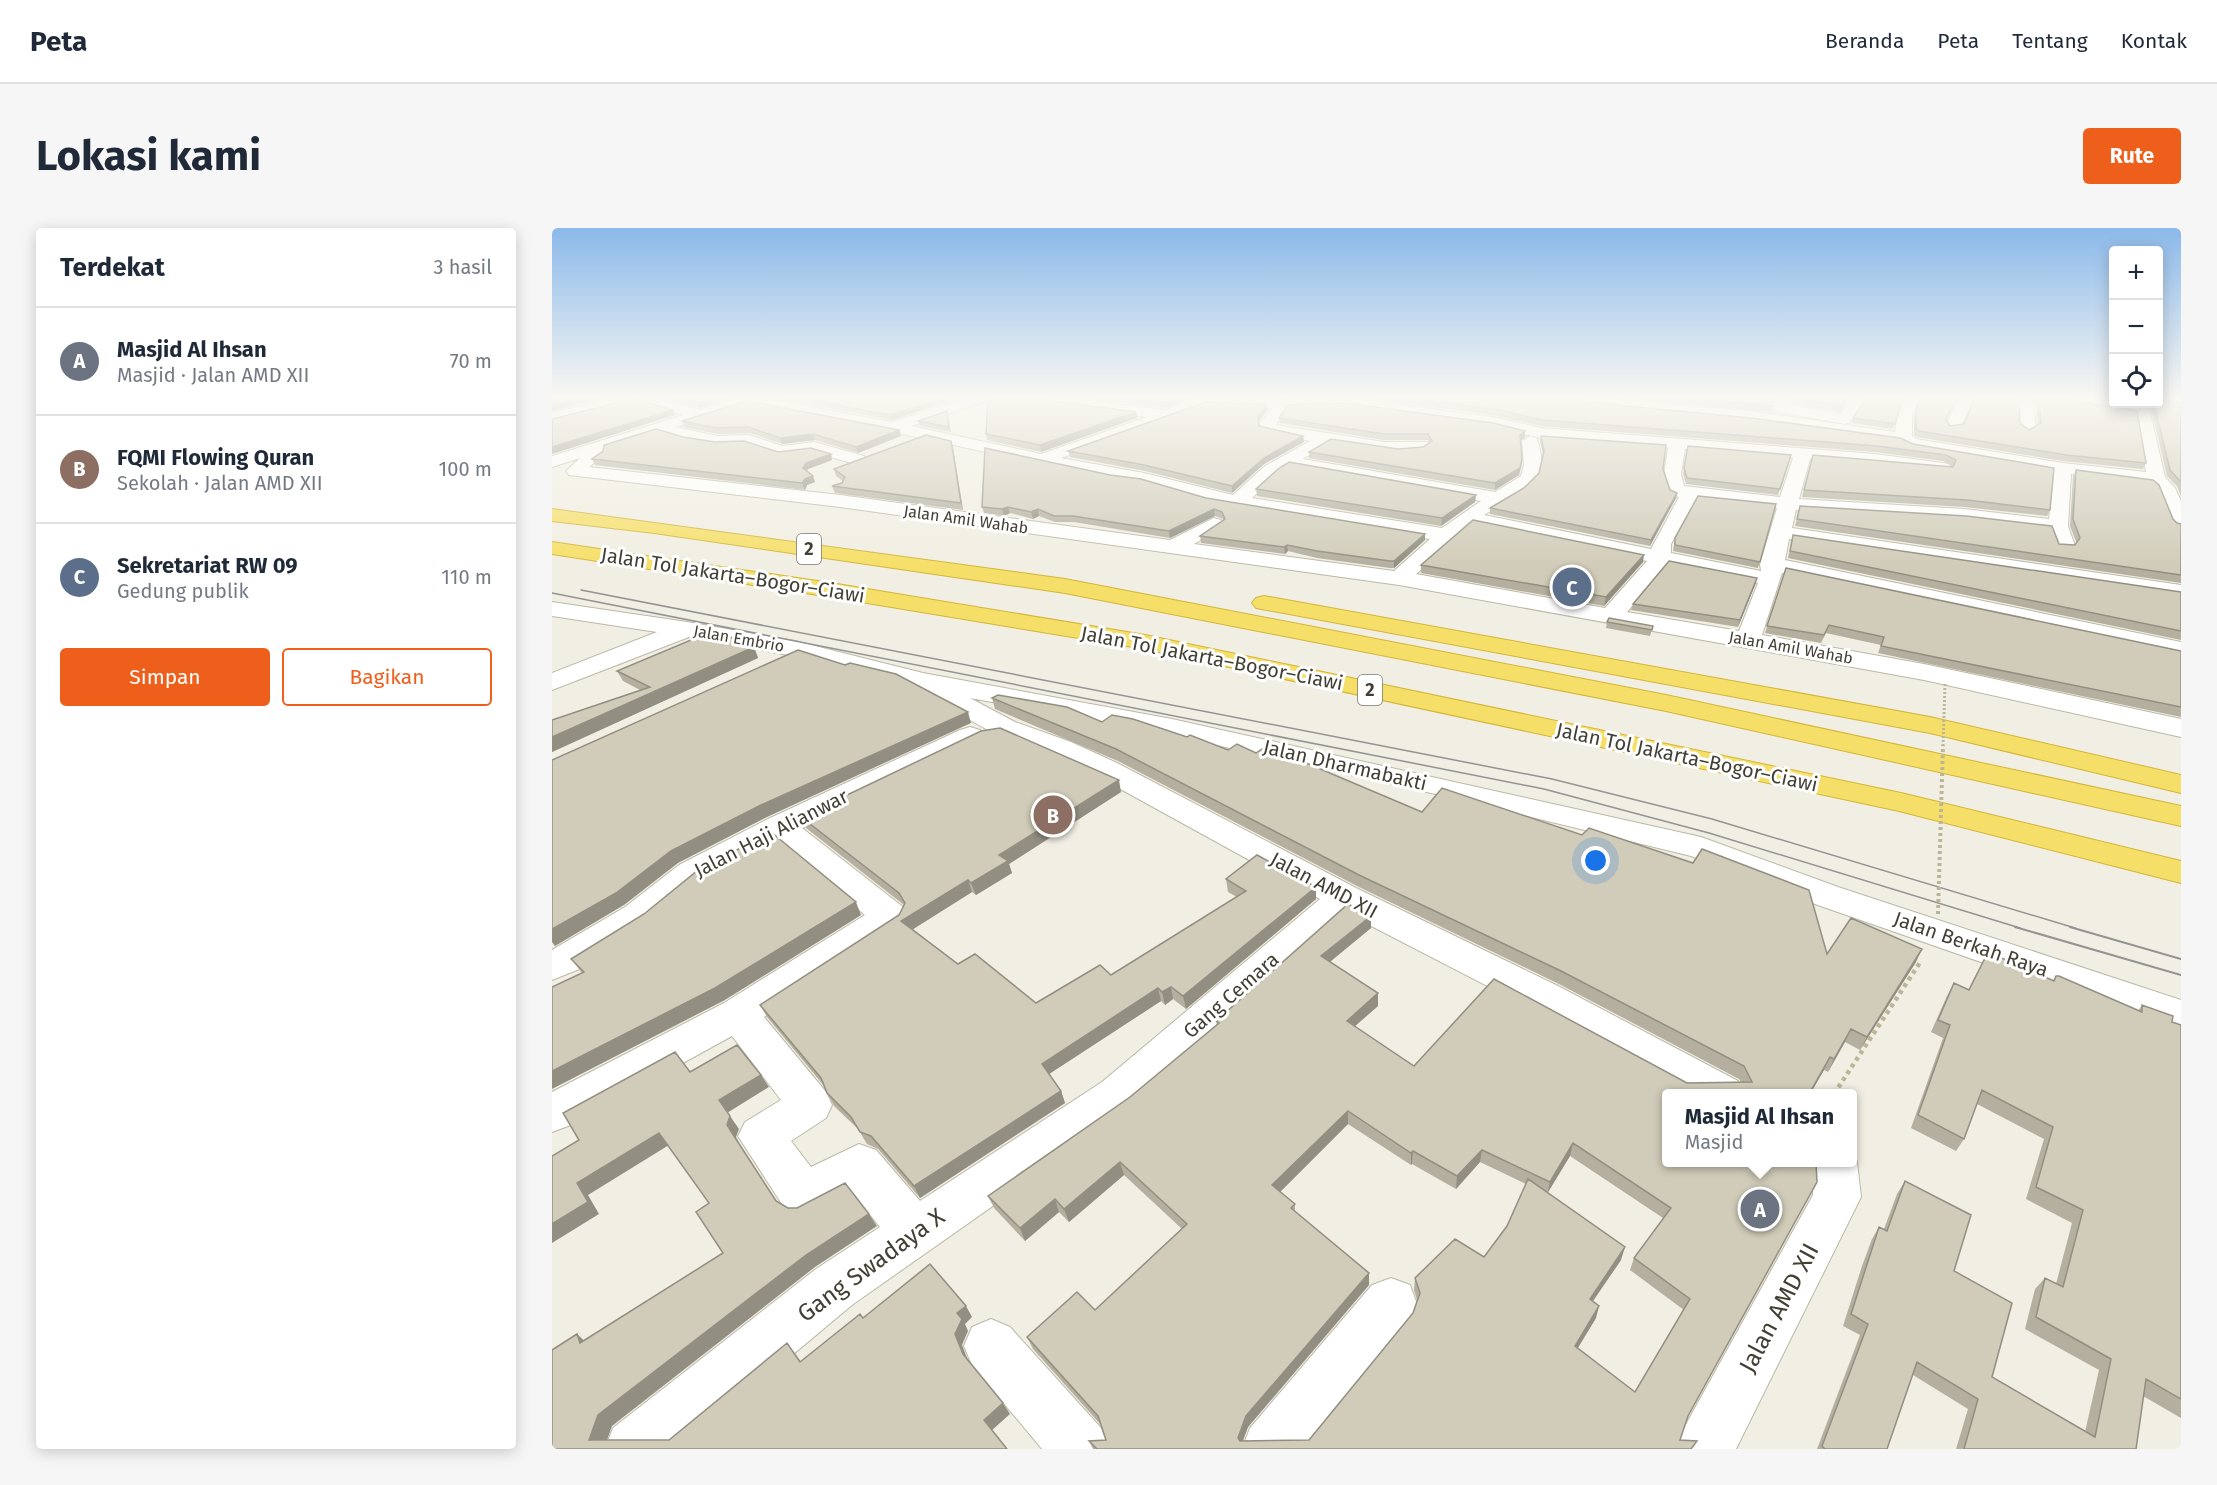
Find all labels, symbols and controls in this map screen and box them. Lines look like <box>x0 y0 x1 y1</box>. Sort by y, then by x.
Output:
text: Peta <box>30 25 87 58</box>
text: Beranda <box>1825 28 1904 54</box>
text: Peta <box>1937 28 1979 54</box>
text: Tentang <box>2012 28 2088 54</box>
text: Kontak <box>2121 28 2187 54</box>
button: Rute <box>2083 128 2181 184</box>
text: Lokasi kami <box>36 131 261 181</box>
map controls <box>2109 246 2163 408</box>
button: + <box>2109 246 2163 300</box>
text: Terdekat <box>60 252 165 283</box>
text: 3 hasil <box>433 255 492 279</box>
button: − <box>2109 300 2163 354</box>
text: Masjid Al Ihsan <box>117 336 267 363</box>
text: A <box>74 349 85 373</box>
text: 70 m <box>450 349 492 373</box>
button: locate <box>2109 354 2163 408</box>
text: Masjid · Jalan AMD XII <box>117 363 309 387</box>
text: FQMI Flowing Quran <box>117 444 314 471</box>
text: B <box>73 457 86 481</box>
text: 100 m <box>439 457 492 481</box>
text: Sekolah · Jalan AMD XII <box>117 471 323 495</box>
street label: Jalan Amil Wahab <box>902 501 1029 538</box>
road number: 2 <box>797 534 821 564</box>
street label: Jalan Tol Jakarta–Bogor–Ciawi <box>599 542 867 608</box>
text: Sekretariat RW 09 <box>117 552 298 579</box>
pin: C <box>1552 564 1592 610</box>
text: C <box>74 565 85 589</box>
text: 110 m <box>441 565 492 589</box>
text: Gedung publik <box>117 579 249 603</box>
street label: Jalan Embrio <box>692 621 786 656</box>
street label: Jalan Tol Jakarta–Bogor–Ciawi <box>1079 621 1345 695</box>
street label: Jalan Amil Wahab <box>1727 627 1854 668</box>
button: Simpan <box>60 648 270 706</box>
button: Bagikan <box>282 648 492 706</box>
road number: 2 <box>1358 675 1382 705</box>
street label: Jalan Tol Jakarta–Bogor–Ciawi <box>1554 718 1820 796</box>
street label: Jalan Dharmabakti <box>1261 734 1429 796</box>
street label: Jalan Haji Alianwar <box>690 784 852 882</box>
pin: B <box>1034 792 1072 838</box>
your location <box>1581 846 1610 875</box>
street label: Jalan AMD XII <box>1266 847 1382 923</box>
street label: Jalan Berkah Raya <box>1891 906 2051 982</box>
street label: Gang Cemara <box>1178 947 1284 1043</box>
popup <box>1662 1089 1857 1167</box>
text: Masjid Al Ihsan <box>1685 1103 1834 1130</box>
text: Masjid <box>1685 1130 1743 1154</box>
pin: A <box>1740 1186 1780 1232</box>
street label: Gang Swadaya X <box>792 1202 950 1328</box>
street label: Jalan AMD XII <box>1733 1239 1825 1377</box>

